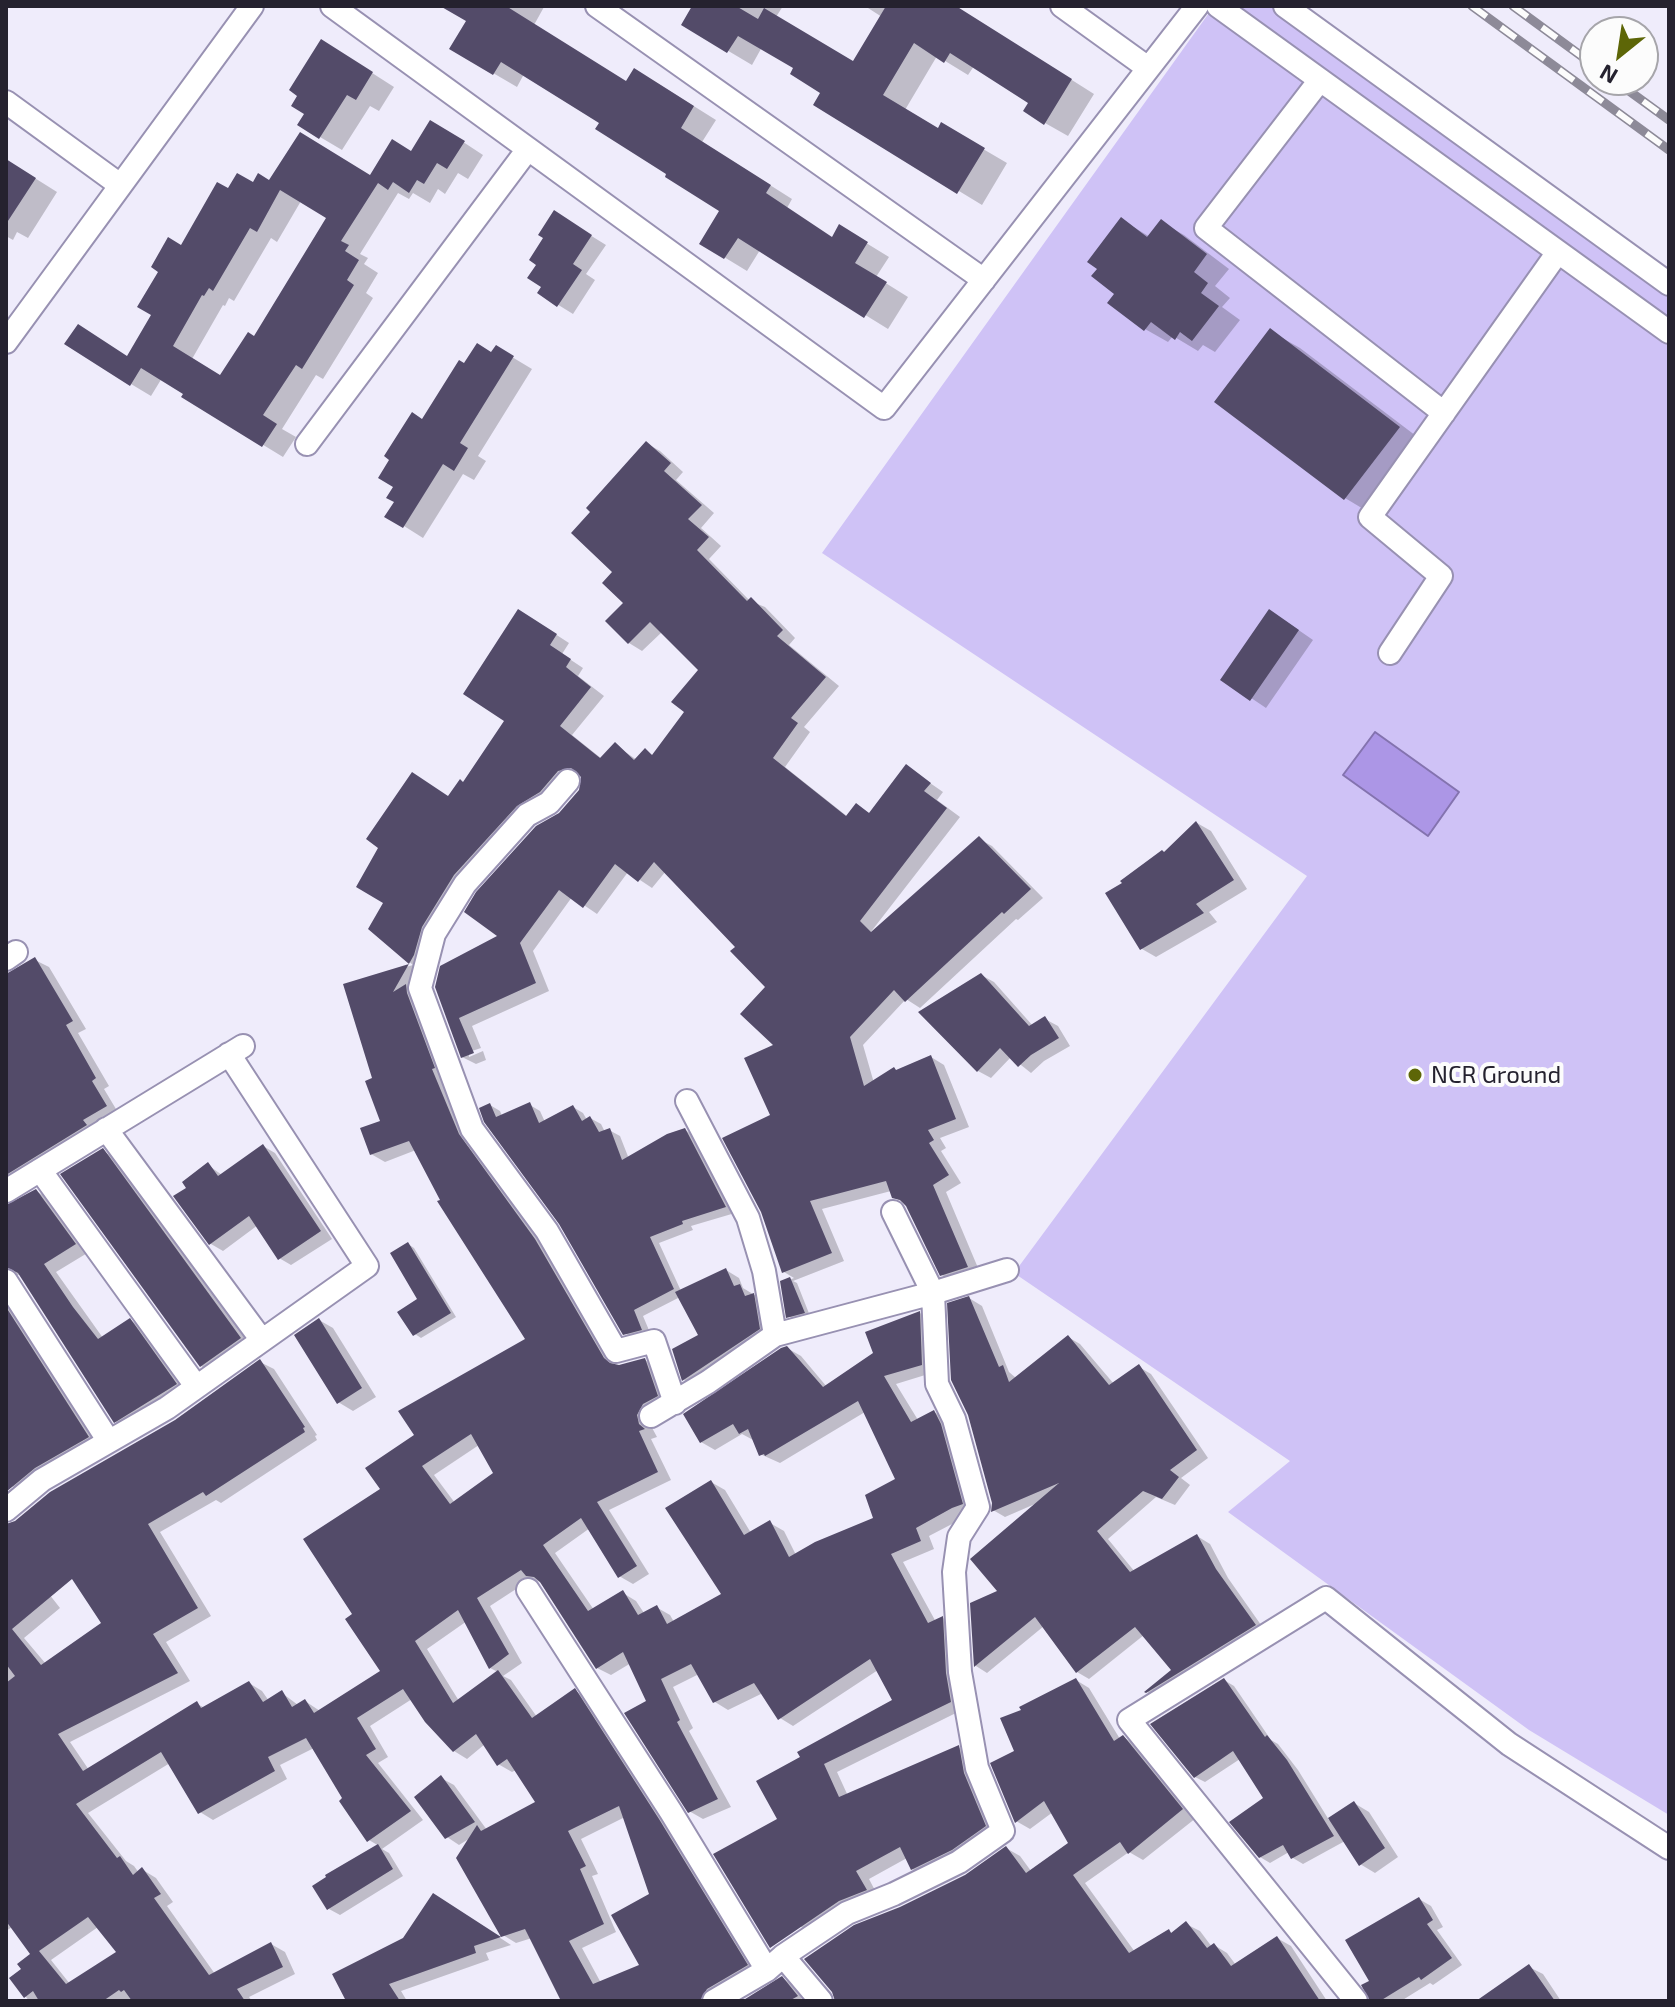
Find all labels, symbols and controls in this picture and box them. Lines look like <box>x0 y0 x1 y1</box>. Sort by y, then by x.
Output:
north arrow <box>1579 16 1659 96</box>
text: N <box>1595 60 1621 90</box>
place label: NCR Ground <box>1431 1061 1561 1089</box>
marker: NCR Ground <box>1406 1066 1424 1084</box>

